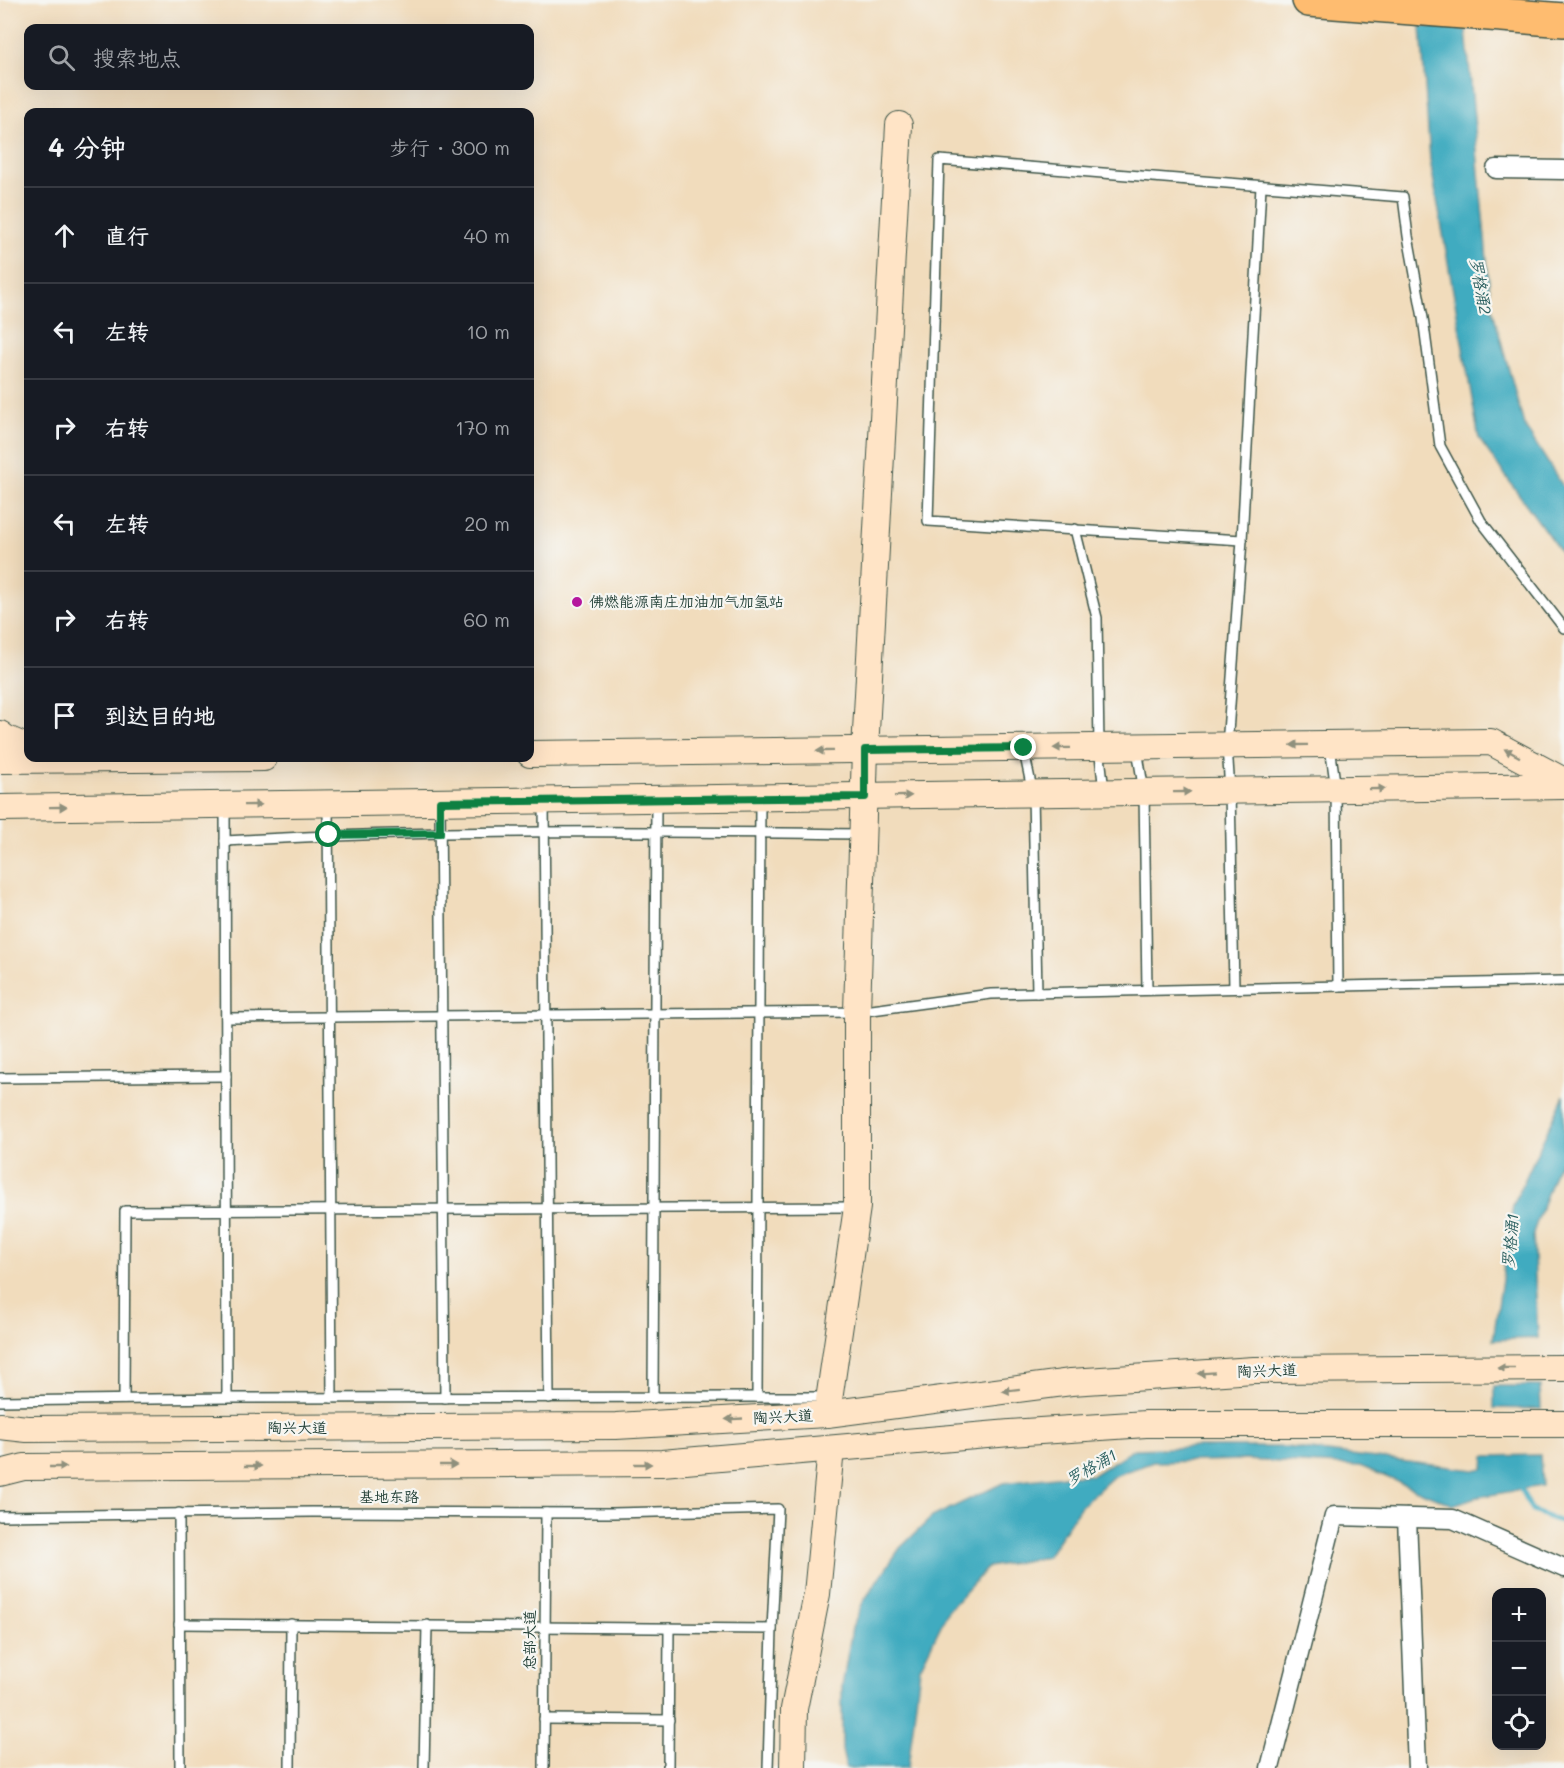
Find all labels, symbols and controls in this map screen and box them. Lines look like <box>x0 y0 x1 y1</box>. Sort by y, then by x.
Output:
search box <box>24 24 534 90</box>
icon: search <box>45 41 78 74</box>
text: 搜索地点 <box>93 43 181 72</box>
text: 4 分钟 <box>48 130 126 164</box>
text: 步行 · 300 m <box>390 134 510 160</box>
icon: ahead <box>48 219 81 252</box>
text: 直行 <box>105 221 149 250</box>
text: 40 m <box>464 222 510 248</box>
water label: 罗格涌2 <box>1466 256 1497 316</box>
icon: left <box>48 315 81 348</box>
text: 左转 <box>105 317 149 346</box>
text: 10 m <box>466 318 510 344</box>
icon: right <box>48 411 81 444</box>
text: 右转 <box>105 413 149 442</box>
text: 170 m <box>455 414 510 440</box>
icon: left <box>48 507 81 540</box>
text: 左转 <box>105 509 149 538</box>
text: 20 m <box>464 510 510 536</box>
place label: 佛燃能源南庄加油加气加氢站 <box>589 591 784 611</box>
marker: 佛燃能源南庄加油加气加氢站 <box>570 595 584 609</box>
icon: right <box>48 603 81 636</box>
text: 右转 <box>105 605 149 634</box>
text: 60 m <box>463 606 510 632</box>
icon: arrive <box>48 699 81 732</box>
text: 到达目的地 <box>105 701 215 730</box>
route end <box>1010 734 1036 760</box>
one-way arrow <box>1290 740 1309 750</box>
one-way arrow <box>1053 743 1072 753</box>
one-way arrow <box>816 746 835 756</box>
one-way arrow <box>1504 748 1521 758</box>
one-way arrow <box>1367 784 1386 793</box>
one-way arrow <box>1172 787 1191 796</box>
one-way arrow <box>893 791 912 801</box>
one-way arrow <box>244 800 263 809</box>
one-way arrow <box>49 802 68 812</box>
route start <box>315 821 341 847</box>
water label: 罗格涌1 <box>1497 1213 1522 1269</box>
street label: 陶兴大道 <box>1237 1359 1297 1381</box>
one-way arrow <box>1496 1363 1515 1373</box>
one-way arrow <box>1196 1369 1215 1378</box>
one-way arrow <box>1002 1385 1021 1395</box>
street label: 陶兴大道 <box>752 1404 813 1428</box>
one-way arrow <box>725 1415 744 1424</box>
street label: 陶兴大道 <box>267 1417 327 1437</box>
water label: 罗格涌1 <box>1062 1444 1120 1489</box>
one-way arrow <box>633 1459 652 1468</box>
one-way arrow <box>438 1460 457 1470</box>
one-way arrow <box>243 1461 262 1471</box>
one-way arrow <box>48 1462 67 1472</box>
street label: 基地东路 <box>359 1486 419 1506</box>
map controls <box>1492 1588 1546 1750</box>
button: + <box>1492 1588 1546 1642</box>
street label: 总部大道 <box>519 1610 539 1670</box>
button: − <box>1492 1642 1546 1696</box>
button: locate <box>1492 1696 1546 1750</box>

